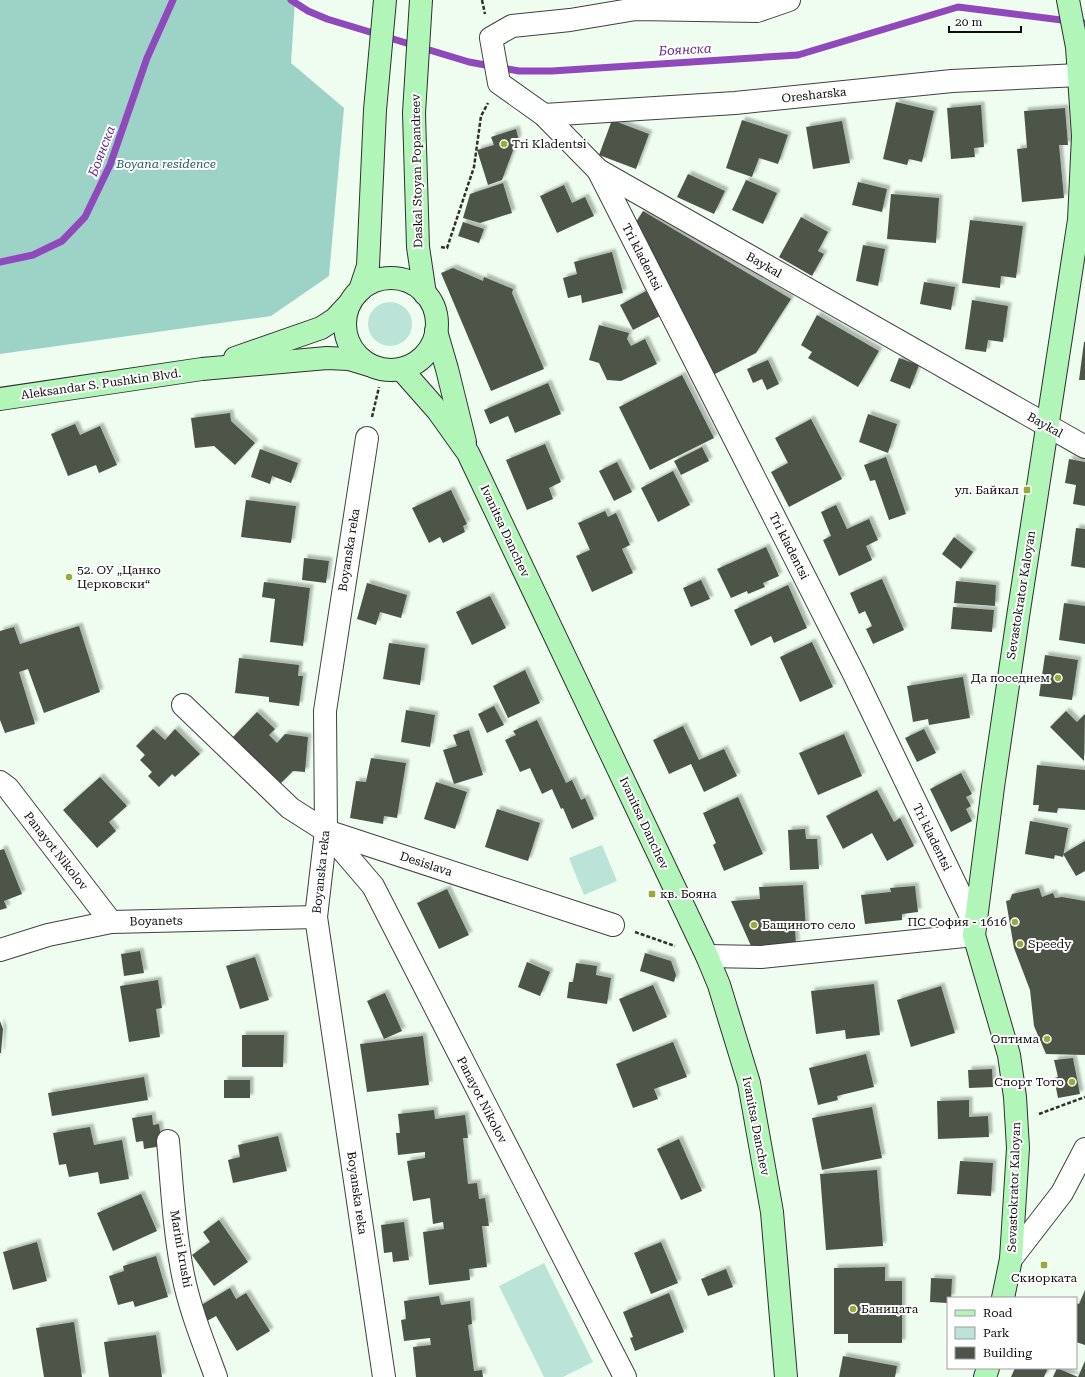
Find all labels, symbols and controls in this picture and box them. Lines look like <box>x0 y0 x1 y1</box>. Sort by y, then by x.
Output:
scale bar <box>949 8 1021 34</box>
text: 20 m <box>955 15 982 29</box>
water label: Боянска <box>657 41 712 58</box>
street label: Oresharska <box>781 85 848 105</box>
street label: Daskal Stoyan Popandreev <box>409 94 425 248</box>
water label: Боянска <box>85 124 118 180</box>
place label: Tri Kladentsi <box>512 137 587 151</box>
marker: Tri Kladentsi <box>499 139 509 149</box>
park label: Boyana residence <box>115 157 216 171</box>
street label: Tri kladentsi <box>619 221 665 293</box>
street label: Baykal <box>744 249 784 281</box>
street label: Aleksandar S. Pushkin Blvd. <box>20 366 182 402</box>
street label: Baykal <box>1025 410 1066 441</box>
street label: Ivanitsa Danchev <box>477 483 533 579</box>
place label: ул. Байкал <box>955 483 1019 497</box>
marker: ул. Байкал <box>1022 485 1032 495</box>
street label: Boyanska reka <box>336 507 363 592</box>
street label: Tri kladentsi <box>766 510 812 582</box>
street label: Sevastokrator Kaloyan <box>1004 529 1038 660</box>
place label: 52. ОУ „Цанко Церковски“ <box>77 563 161 591</box>
marker: 52. ОУ „Цанко Церковски“ <box>64 572 74 582</box>
place label: Да поседнем <box>971 671 1050 685</box>
marker: Да поседнем <box>1053 673 1063 683</box>
street label: Ivanitsa Danchev <box>616 775 672 871</box>
street label: Tri kladentsi <box>910 801 954 873</box>
street label: Panayot Nikolov <box>21 809 91 893</box>
street label: Boyanska reka <box>310 829 332 914</box>
street label: Desislava <box>398 849 454 879</box>
place label: кв. Бояна <box>660 887 717 901</box>
marker: кв. Бояна <box>647 889 657 899</box>
street label: Boyanets <box>129 914 183 928</box>
place label: ПС София - 1616 <box>907 915 1007 929</box>
marker: ПС София - 1616 <box>1010 917 1020 927</box>
place label: Бащиното село <box>762 918 856 932</box>
marker: Бащиното село <box>749 920 759 930</box>
place label: Speedy <box>1028 937 1072 951</box>
marker: Speedy <box>1015 939 1025 949</box>
place label: Оптима <box>991 1032 1039 1046</box>
marker: Оптима <box>1042 1034 1052 1044</box>
street label: Panayot Nikolov <box>454 1054 510 1146</box>
street label: Ivanitsa Danchev <box>740 1075 772 1177</box>
place label: Спорт Тото <box>994 1075 1064 1089</box>
marker: Спорт Тото <box>1067 1077 1077 1087</box>
street label: Sevastokrator Kaloyan <box>1005 1121 1023 1252</box>
street label: Boyanska reka <box>344 1151 370 1236</box>
street label: Marini krushi <box>167 1209 195 1289</box>
marker: Скиорката <box>1039 1260 1049 1270</box>
place label: Скиорката <box>1011 1271 1078 1285</box>
legend <box>947 1297 1077 1369</box>
place label: Баницата <box>861 1302 919 1316</box>
marker: Баницата <box>848 1304 858 1314</box>
text: Road <box>983 1306 1013 1320</box>
text: Park <box>983 1326 1010 1340</box>
text: Building <box>983 1346 1032 1360</box>

